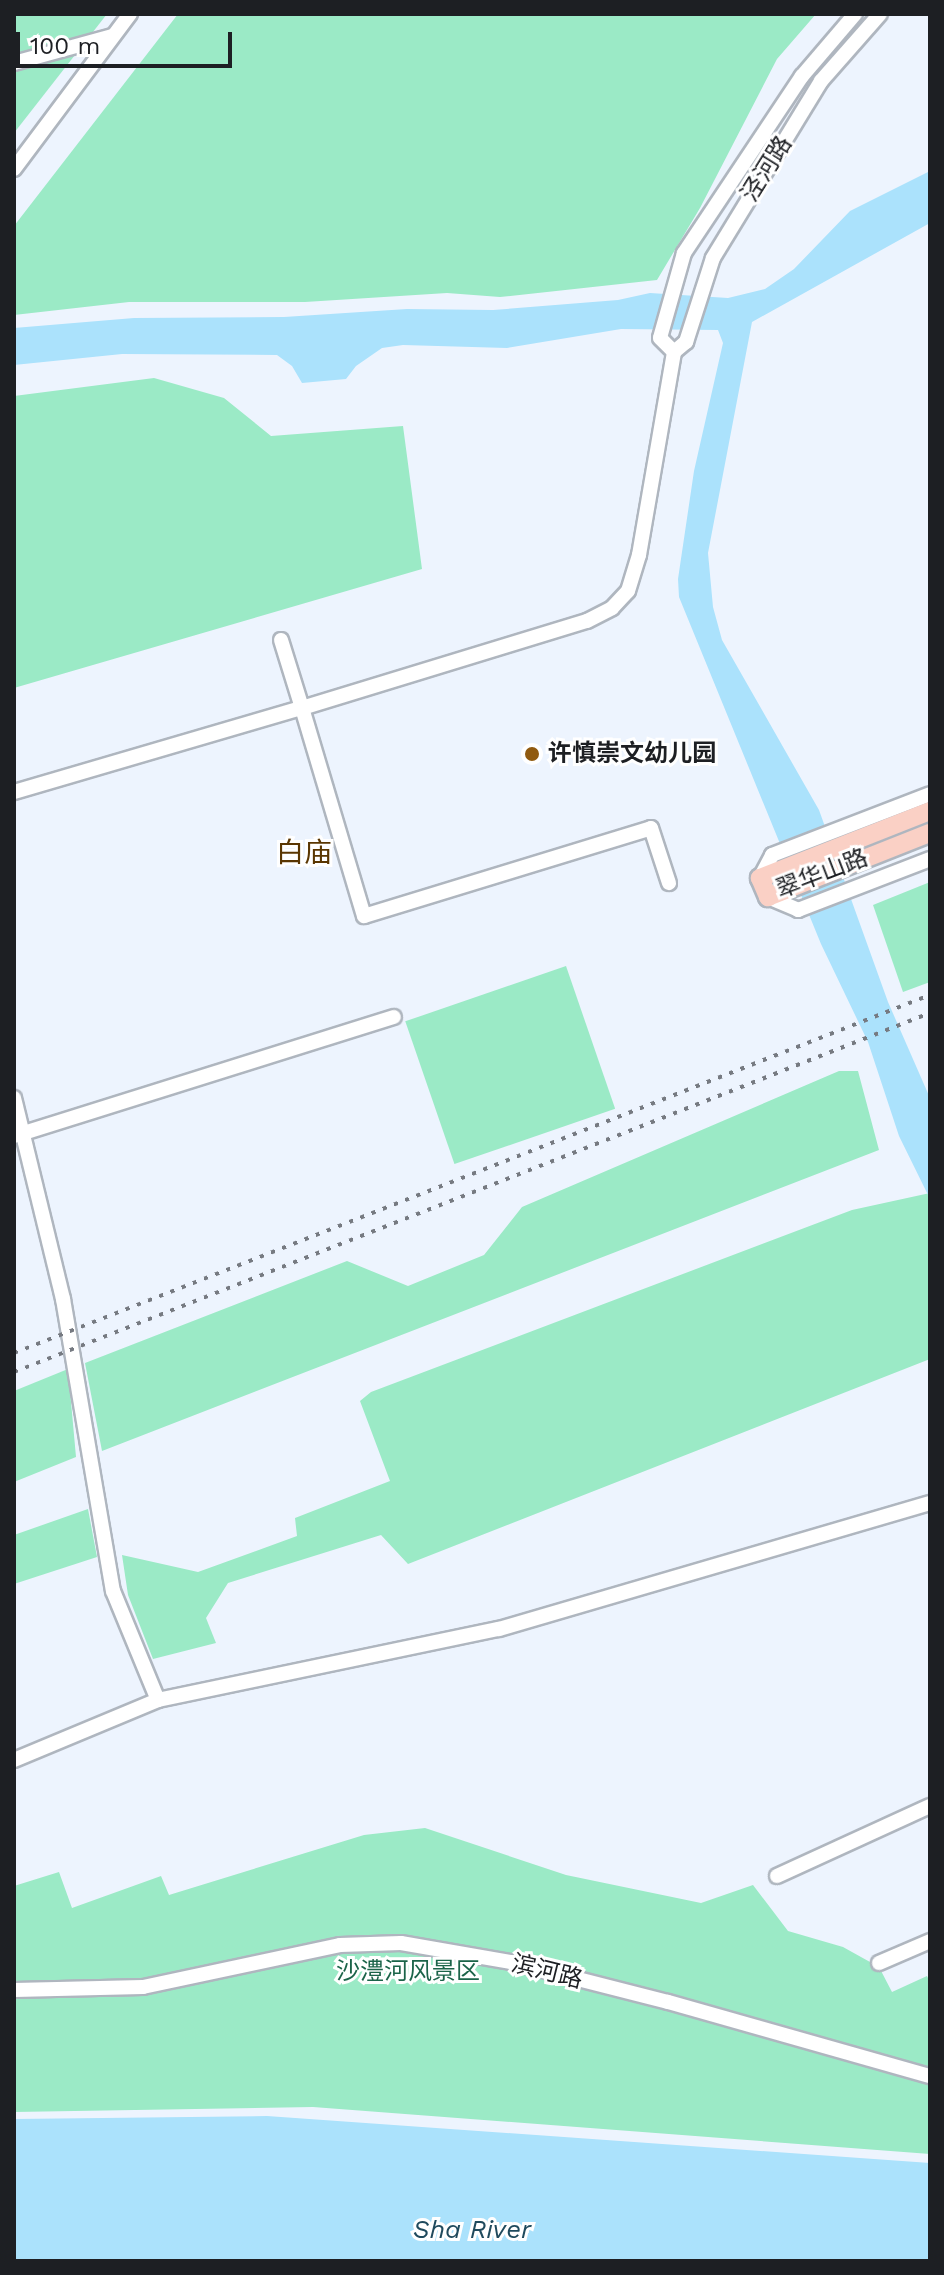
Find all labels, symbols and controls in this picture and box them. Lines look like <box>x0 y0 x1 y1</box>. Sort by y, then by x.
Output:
scale bar <box>20 16 236 66</box>
text: 100 m <box>30 32 100 60</box>
street label: 泾河路 <box>736 131 798 207</box>
place label: 许慎崇文幼儿园 <box>548 740 716 768</box>
marker: 许慎崇文幼儿园 <box>523 745 541 763</box>
district label: 白庙 <box>276 836 332 870</box>
street label: 翠华山路 <box>772 843 872 905</box>
street label: 滨河路 <box>509 1949 585 1995</box>
park label: 沙澧河风景区 <box>336 1958 480 1986</box>
water label: Sha River <box>413 2214 531 2246</box>

